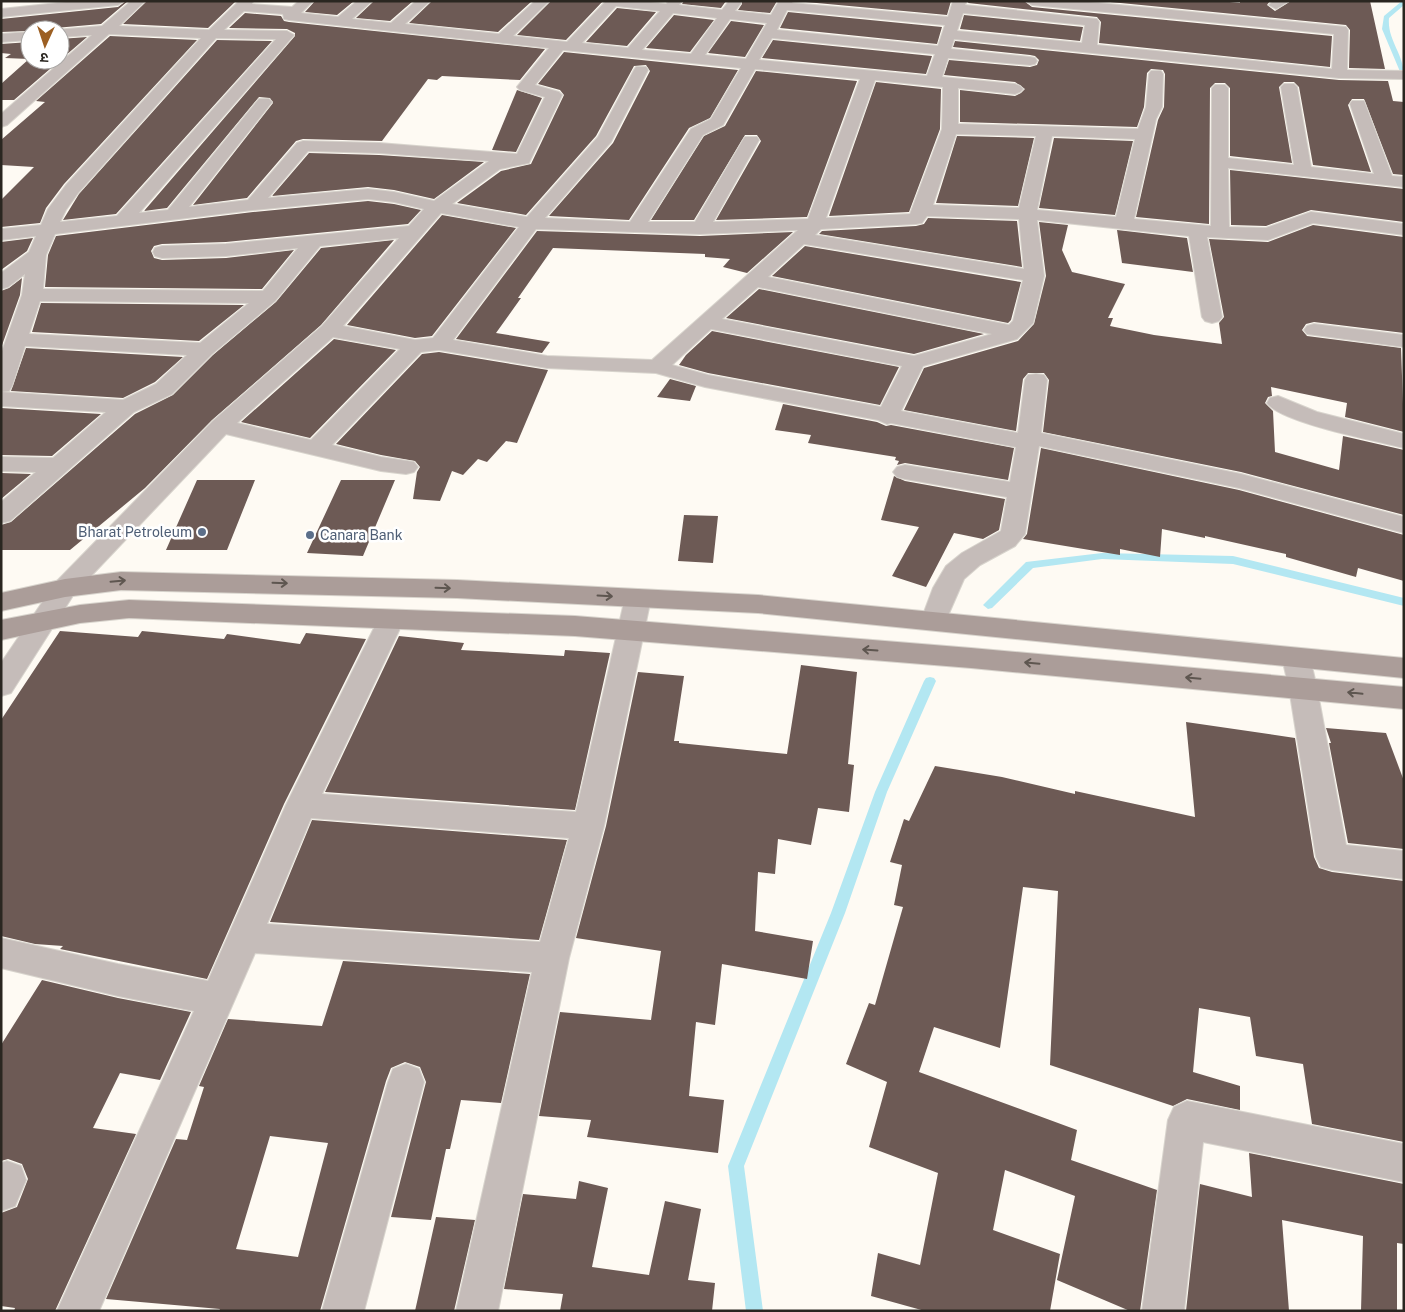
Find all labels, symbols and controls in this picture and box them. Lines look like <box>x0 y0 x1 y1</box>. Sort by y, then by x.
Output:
north arrow <box>20 20 70 70</box>
text: उ <box>39 50 49 66</box>
place label: Bharat Petroleum <box>78 524 192 540</box>
marker: Bharat Petroleum <box>196 526 208 538</box>
place label: Canara Bank <box>320 527 403 543</box>
marker: Canara Bank <box>304 529 316 541</box>
one-way arrow <box>110 577 126 586</box>
one-way arrow <box>272 579 288 588</box>
one-way arrow <box>435 584 451 593</box>
one-way arrow <box>597 592 613 601</box>
one-way arrow <box>862 645 878 654</box>
one-way arrow <box>1024 658 1040 668</box>
one-way arrow <box>1186 673 1202 683</box>
one-way arrow <box>1348 688 1364 698</box>

